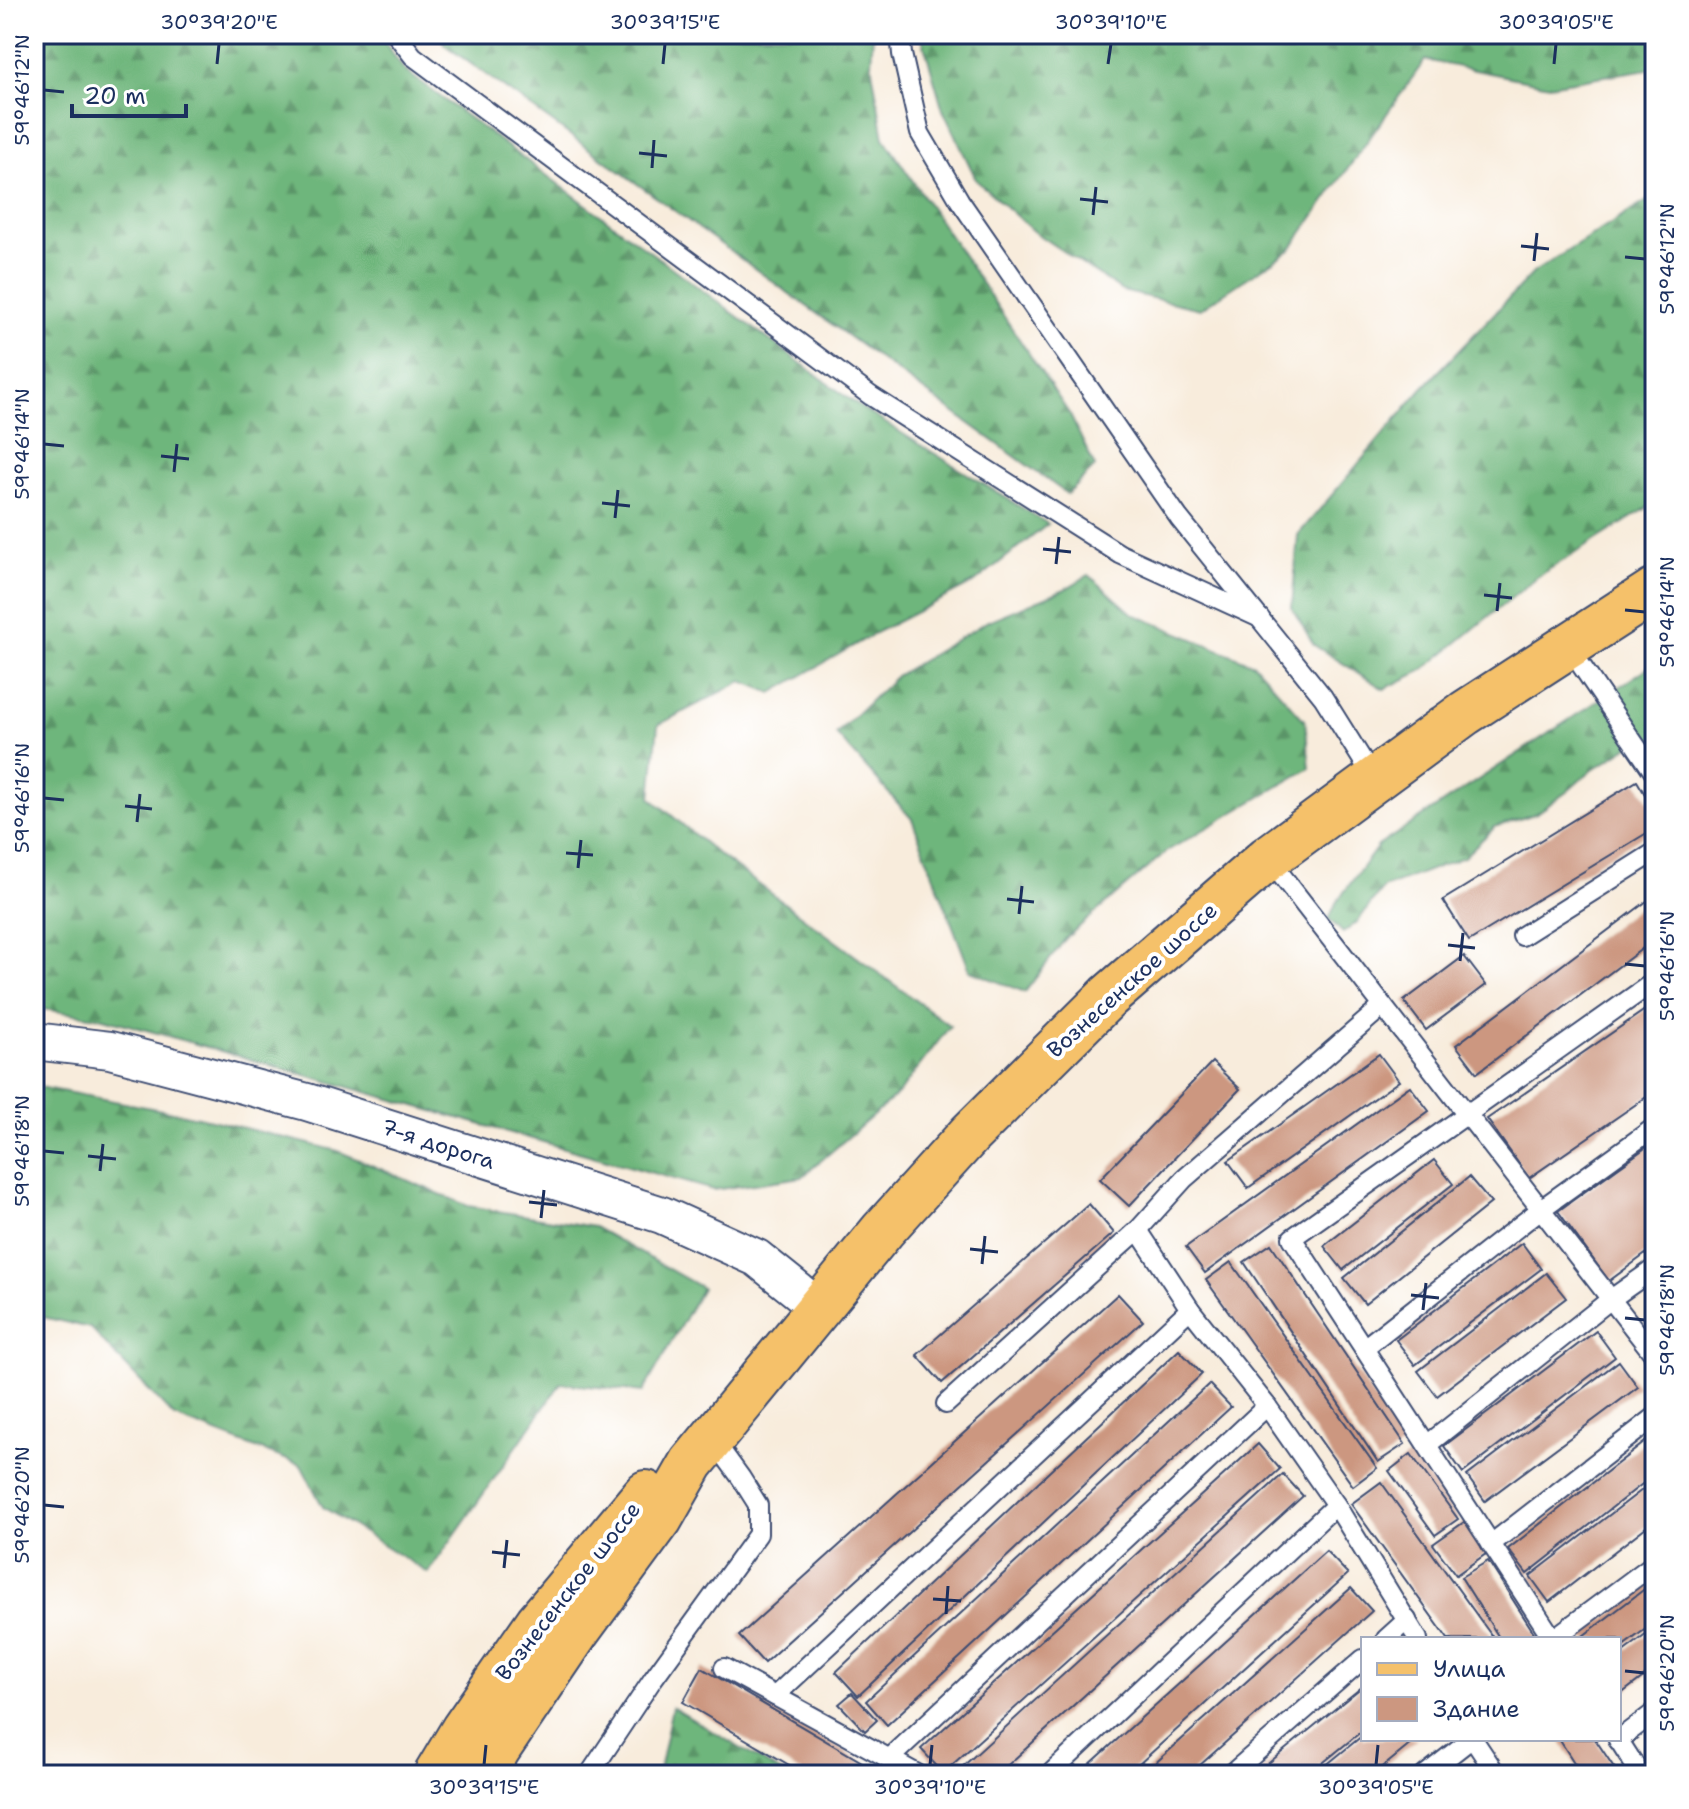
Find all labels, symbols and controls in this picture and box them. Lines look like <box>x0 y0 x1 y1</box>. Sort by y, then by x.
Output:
text: 30°39'20"E <box>160 9 278 35</box>
text: 30°39'15"E <box>610 9 720 35</box>
text: 30°39'10"E <box>1055 9 1167 35</box>
text: 30°39'05"E <box>1498 9 1614 35</box>
text: 59°46'12"N <box>9 34 35 146</box>
scale bar <box>72 68 186 118</box>
text: 20 m <box>84 80 146 112</box>
text: 59°46'12"N <box>1654 203 1680 315</box>
text: 59°46'14"N <box>9 388 35 500</box>
text: 59°46'14"N <box>1654 556 1680 668</box>
text: 59°46'16"N <box>9 743 35 853</box>
street label: Вознесенское шоссе <box>1041 896 1223 1064</box>
text: 59°46'16"N <box>1654 911 1680 1021</box>
text: 59°46'18"N <box>9 1095 35 1207</box>
street label: 7-я дорога <box>378 1112 499 1176</box>
text: 59°46'18"N <box>1654 1264 1680 1376</box>
text: 59°46'20"N <box>9 1446 35 1564</box>
street label: Вознесенское шоссе <box>489 1496 647 1686</box>
text: 59°46'20"N <box>1654 1614 1680 1732</box>
legend <box>1361 1637 1621 1741</box>
text: Улица <box>1433 1653 1506 1685</box>
text: Здание <box>1433 1693 1520 1725</box>
text: 30°39'15"E <box>429 1774 539 1800</box>
text: 30°39'10"E <box>874 1774 986 1800</box>
text: 30°39'05"E <box>1318 1774 1434 1800</box>

